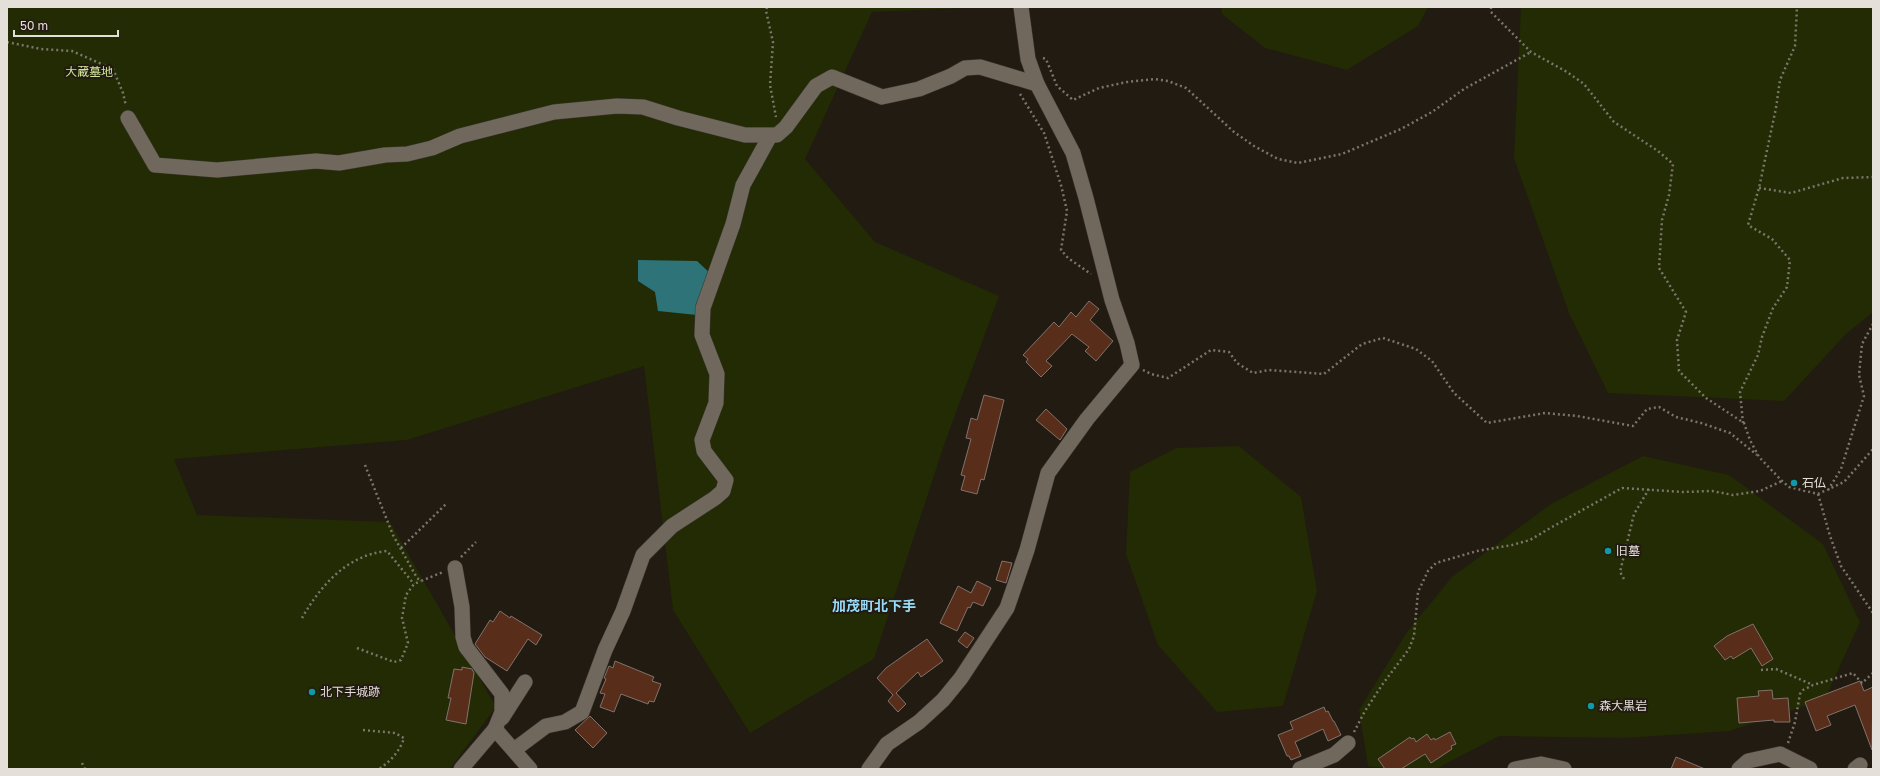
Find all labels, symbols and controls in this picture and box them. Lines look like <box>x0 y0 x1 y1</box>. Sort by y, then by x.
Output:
scale bar <box>14 12 118 38</box>
text: 50 m <box>20 18 48 33</box>
park label: 大蔵墓地 <box>65 64 113 79</box>
place label: 石仏 <box>1802 475 1826 490</box>
marker: 石仏 <box>1789 478 1799 488</box>
place label: 旧墓 <box>1616 543 1640 558</box>
marker: 旧墓 <box>1603 546 1613 556</box>
district label: 加茂町北下手 <box>832 597 916 614</box>
place label: 北下手城跡 <box>320 684 380 699</box>
marker: 北下手城跡 <box>307 687 317 697</box>
place label: 森大黒岩 <box>1599 698 1647 713</box>
marker: 森大黒岩 <box>1586 701 1596 711</box>

